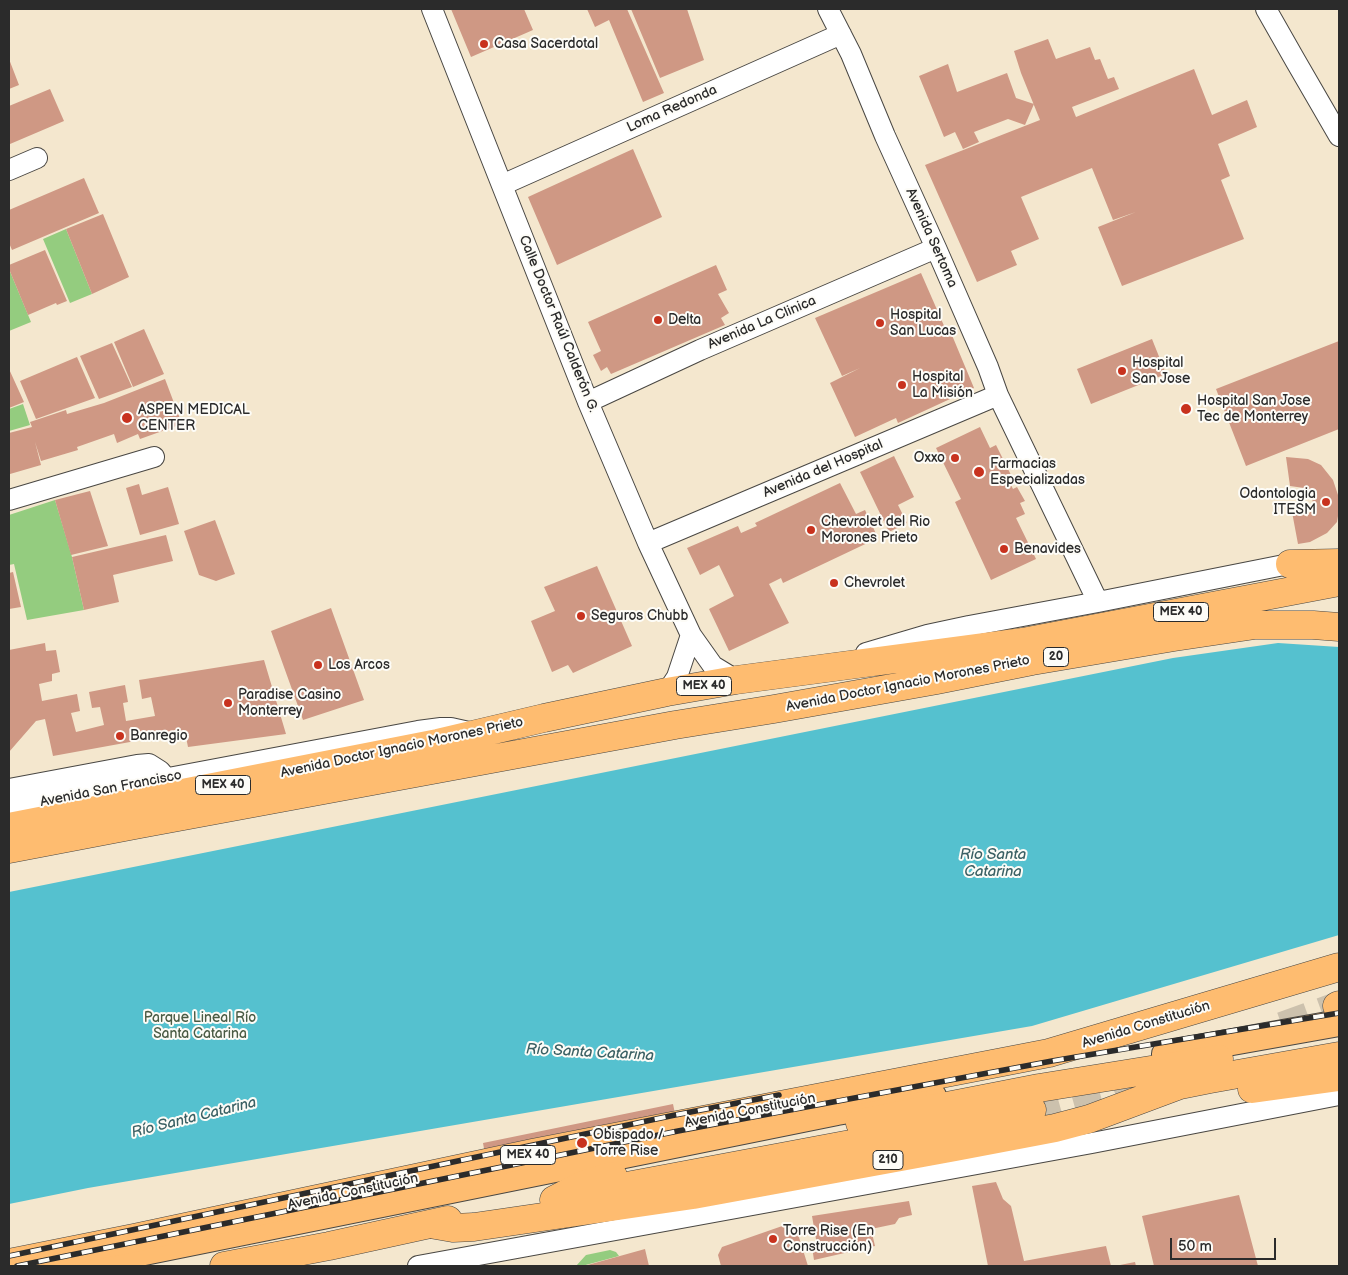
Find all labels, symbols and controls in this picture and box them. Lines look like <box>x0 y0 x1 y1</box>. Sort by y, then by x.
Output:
place label: Casa Sacerdotal <box>494 36 598 52</box>
marker: Casa Sacerdotal <box>478 38 490 50</box>
street label: Loma Redonda <box>624 82 720 136</box>
street label: Avenida Sertoma <box>902 186 960 290</box>
street label: Calle Doctor Raúl Calderón G. <box>515 233 601 415</box>
street label: Avenida La Clinica <box>705 293 819 353</box>
place label: Hospital San Lucas <box>890 307 956 340</box>
place label: Delta <box>668 312 701 328</box>
marker: Delta <box>652 314 664 326</box>
marker: Hospital San Lucas <box>874 317 886 329</box>
place label: Hospital San Jose <box>1132 355 1190 388</box>
marker: Hospital San Jose <box>1116 365 1128 377</box>
place label: Hospital La Misión <box>912 369 973 402</box>
marker: Hospital La Misión <box>896 379 908 391</box>
place label: Hospital San Jose Tec de Monterrey <box>1197 393 1310 426</box>
place label: ASPEN MEDICAL CENTER <box>138 402 250 434</box>
marker: Hospital San Jose Tec de Monterrey <box>1179 402 1193 416</box>
marker: ASPEN MEDICAL CENTER <box>120 411 134 425</box>
street label: Avenida del Hospital <box>761 436 885 502</box>
place label: Oxxo <box>914 450 945 466</box>
marker: Oxxo <box>949 452 961 464</box>
place label: Farmacias Especializadas <box>990 456 1085 488</box>
marker: Farmacias Especializadas <box>972 465 986 479</box>
place label: Odontologia ITESM <box>1240 486 1316 518</box>
marker: Odontologia ITESM <box>1320 496 1332 508</box>
place label: Chevrolet del Rio Morones Prieto <box>821 514 930 546</box>
marker: Chevrolet del Rio Morones Prieto <box>805 524 817 536</box>
place label: Benavides <box>1014 541 1081 557</box>
marker: Benavides <box>998 543 1010 555</box>
place label: Chevrolet <box>844 575 905 591</box>
marker: Chevrolet <box>828 577 840 589</box>
road number: MEX 40 <box>1154 602 1208 622</box>
place label: Seguros Chubb <box>591 608 688 624</box>
marker: Seguros Chubb <box>575 610 587 622</box>
road number: 20 <box>1044 648 1068 666</box>
street label: Avenida Doctor Ignacio Morones Prieto <box>785 652 1031 716</box>
place label: Los Arcos <box>328 657 390 673</box>
marker: Los Arcos <box>312 659 324 671</box>
road number: MEX 40 <box>676 676 732 696</box>
place label: Paradise Casino Monterrey <box>238 687 341 720</box>
marker: Paradise Casino Monterrey <box>222 697 234 709</box>
street label: Avenida Doctor Ignacio Morones Prieto <box>279 714 525 782</box>
place label: Banregio <box>130 728 188 744</box>
marker: Banregio <box>114 730 126 742</box>
street label: Avenida San Francisco <box>39 767 183 811</box>
road number: MEX 40 <box>196 776 250 794</box>
water label: Río Santa Catarina <box>960 846 1026 881</box>
street label: Avenida Constitución <box>1080 998 1212 1052</box>
park label: Parque Lineal Río Santa Catarina <box>144 1010 256 1042</box>
water label: Río Santa Catarina <box>526 1041 654 1065</box>
street label: Avenida Constitución <box>683 1090 817 1132</box>
water label: Río Santa Catarina <box>130 1094 258 1142</box>
place label: Obispado / Torre Rise <box>593 1127 664 1160</box>
marker: Obispado / Torre Rise <box>575 1136 589 1150</box>
road number: MEX 40 <box>500 1146 556 1164</box>
road number: 210 <box>873 1150 903 1170</box>
street label: Avenida Constitución <box>286 1170 420 1214</box>
place label: Torre Rise (En Construcción) <box>783 1223 874 1256</box>
scale bar <box>1173 1228 1279 1260</box>
marker: Torre Rise (En Construcción) <box>767 1233 779 1245</box>
text: 50 m <box>1178 1237 1212 1256</box>

